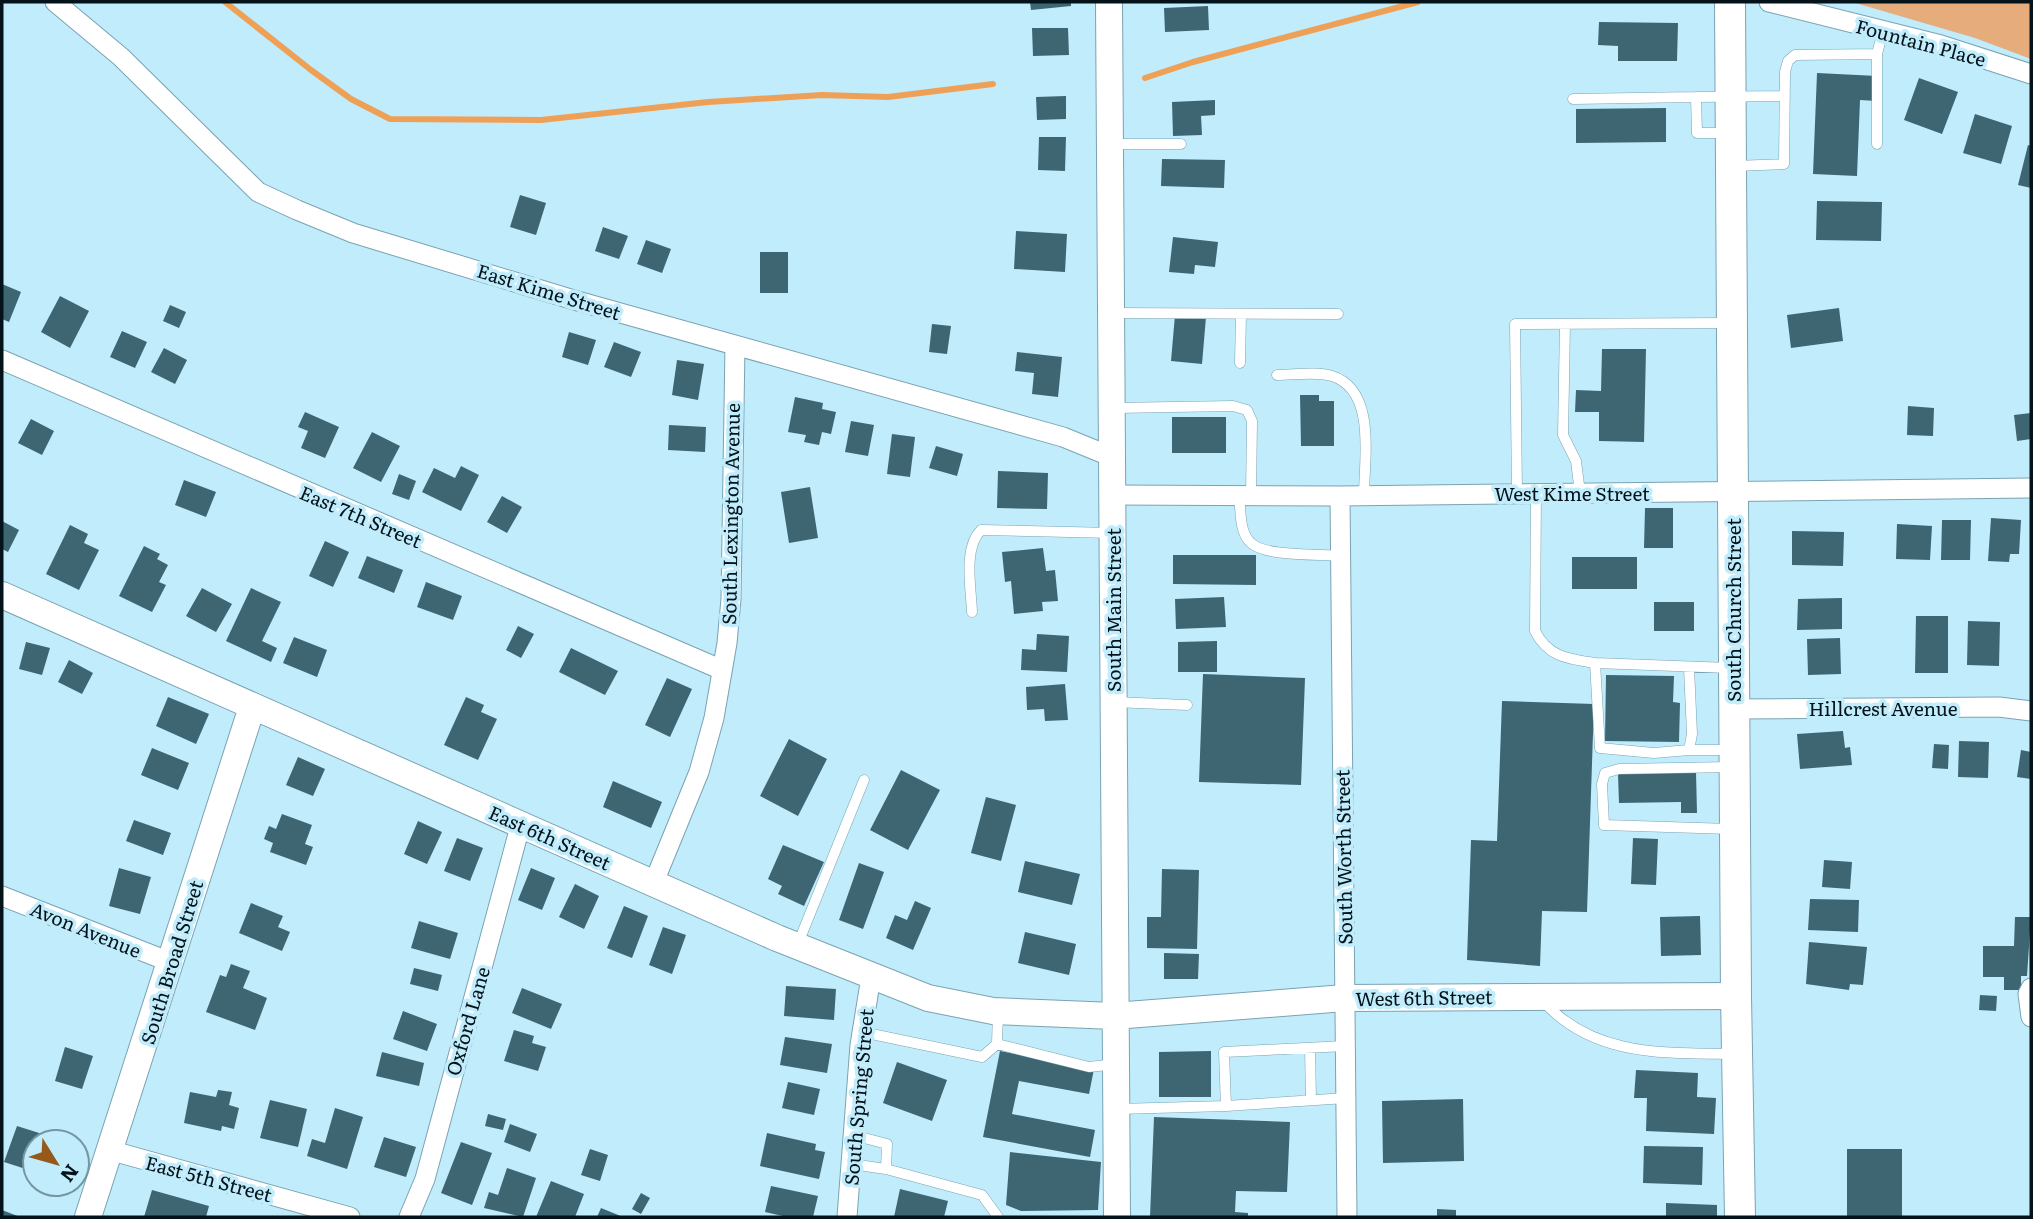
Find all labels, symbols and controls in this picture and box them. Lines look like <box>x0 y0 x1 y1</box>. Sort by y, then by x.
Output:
street label: Fountain Place <box>1853 11 1989 73</box>
street label: East Kime Street <box>474 256 625 326</box>
street label: South Lexington Avenue <box>714 403 746 625</box>
street label: East 7th Street <box>296 478 427 554</box>
street label: West Kime Street <box>1494 479 1650 507</box>
street label: South Church Street <box>1719 518 1747 702</box>
street label: South Main Street <box>1099 528 1127 692</box>
street label: Hillcrest Avenue <box>1808 694 1958 722</box>
street label: South Worth Street <box>1327 769 1359 945</box>
street label: East 6th Street <box>485 798 616 876</box>
street label: South Broad Street <box>133 876 209 1048</box>
street label: Avon Avenue <box>26 894 146 964</box>
street label: Oxford Lane <box>438 963 496 1079</box>
street label: West 6th Street <box>1355 982 1493 1012</box>
street label: South Spring Street <box>836 1007 880 1187</box>
north arrow <box>21 1128 91 1198</box>
street label: East 5th Street <box>143 1148 276 1208</box>
text: N <box>54 1159 86 1189</box>

